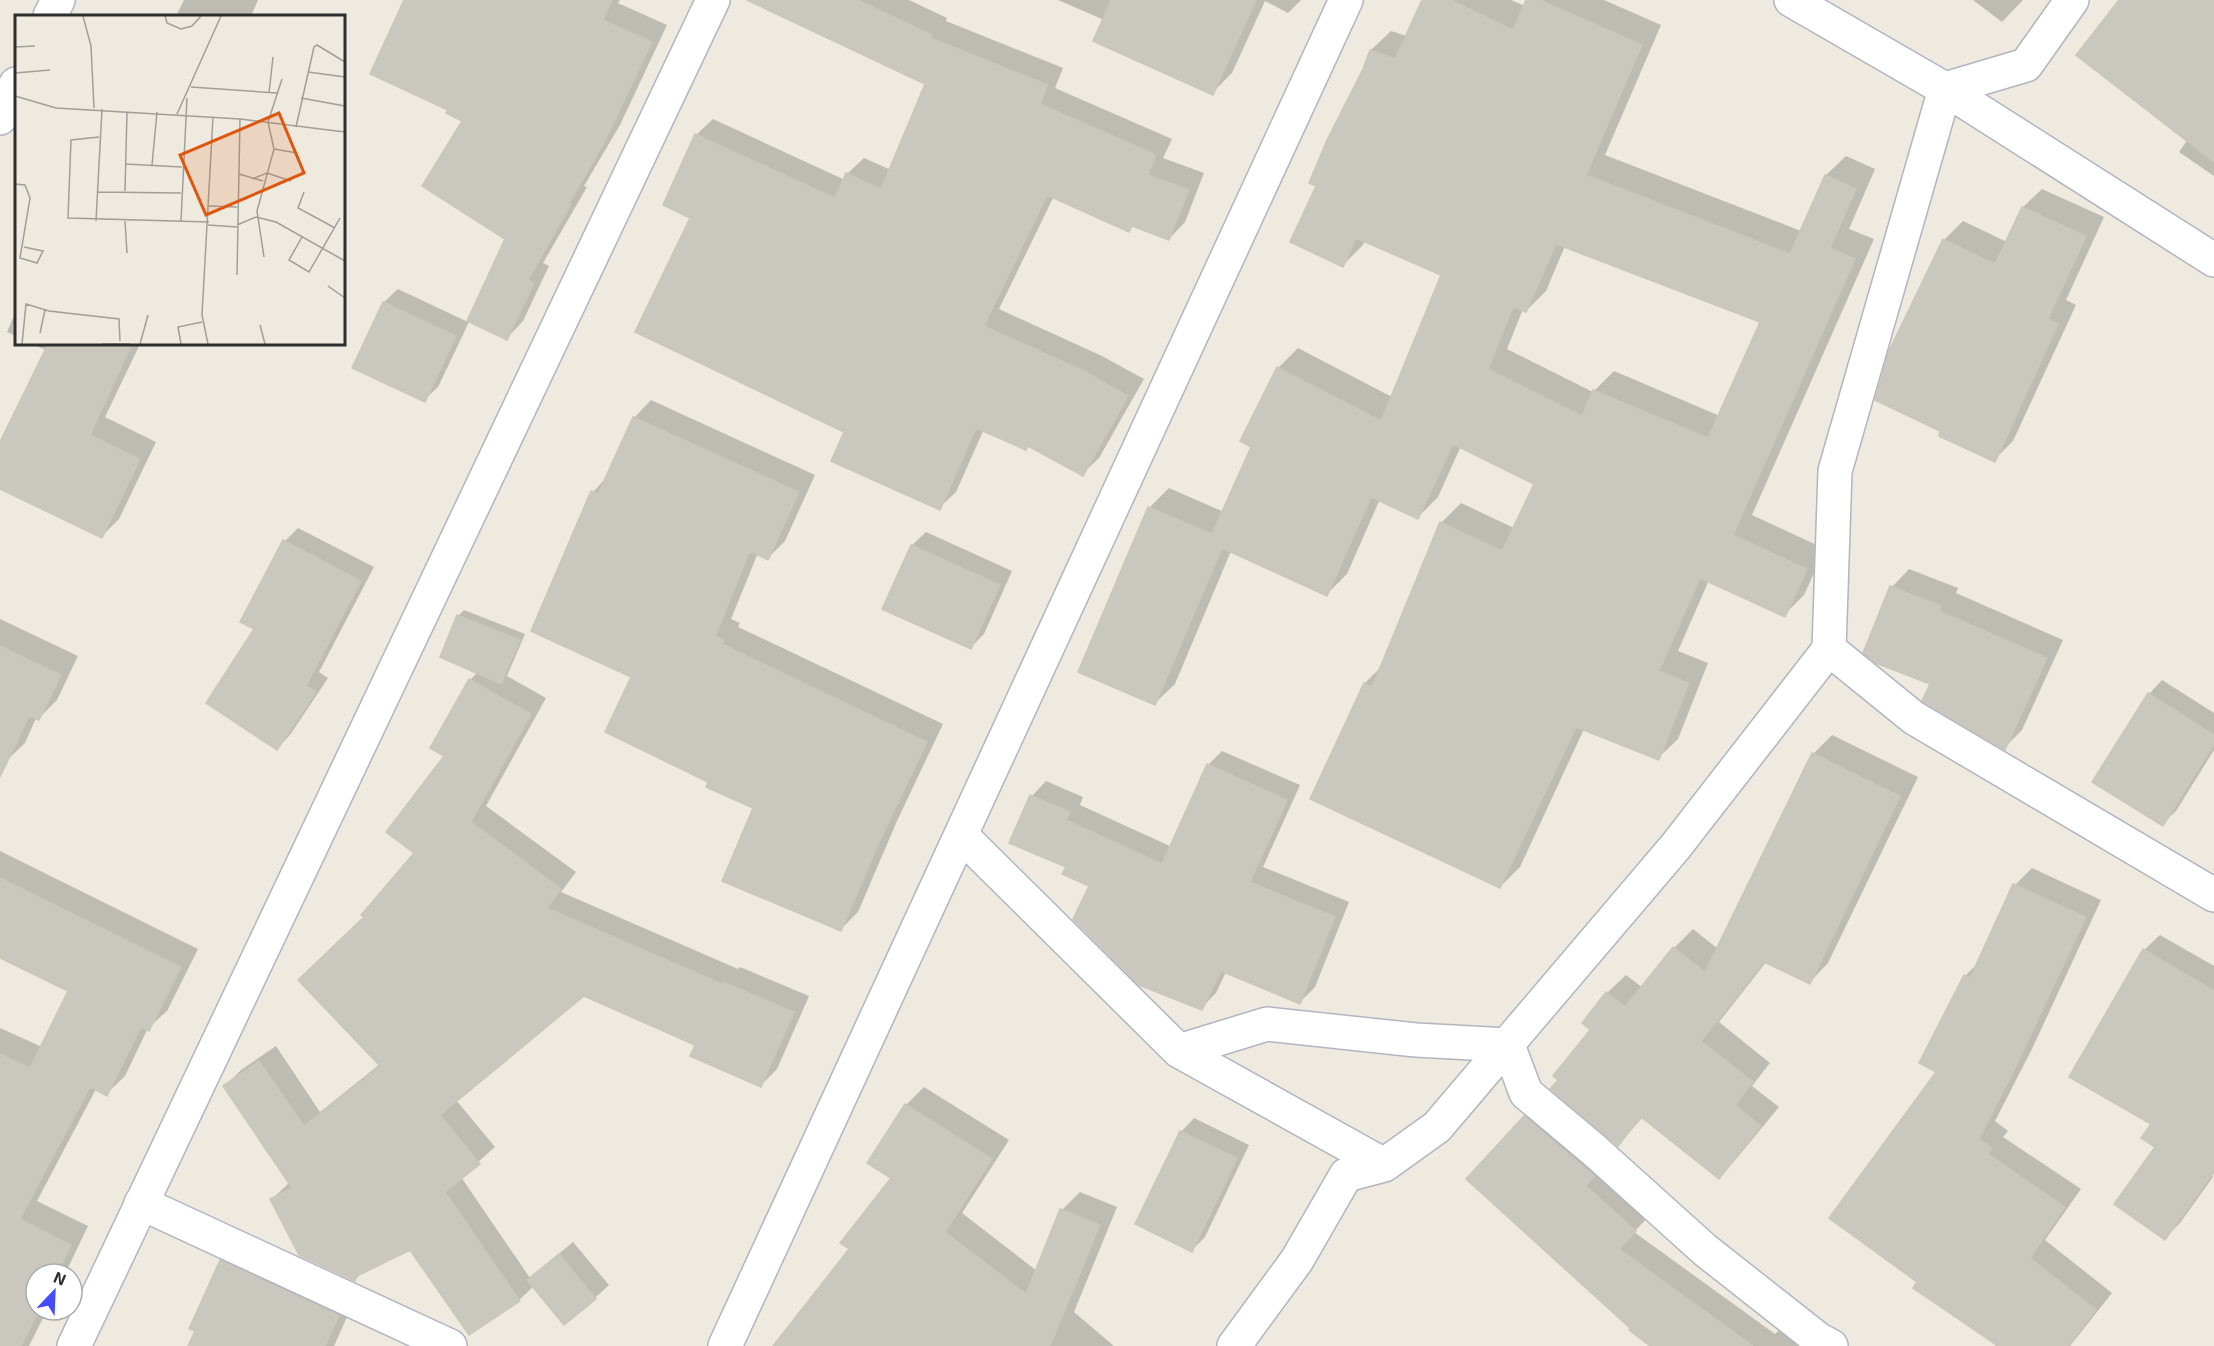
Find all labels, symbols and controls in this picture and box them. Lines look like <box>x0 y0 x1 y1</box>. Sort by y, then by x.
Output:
inset map <box>15 15 345 345</box>
north arrow <box>24 1262 84 1322</box>
text: N <box>51 1267 69 1289</box>

